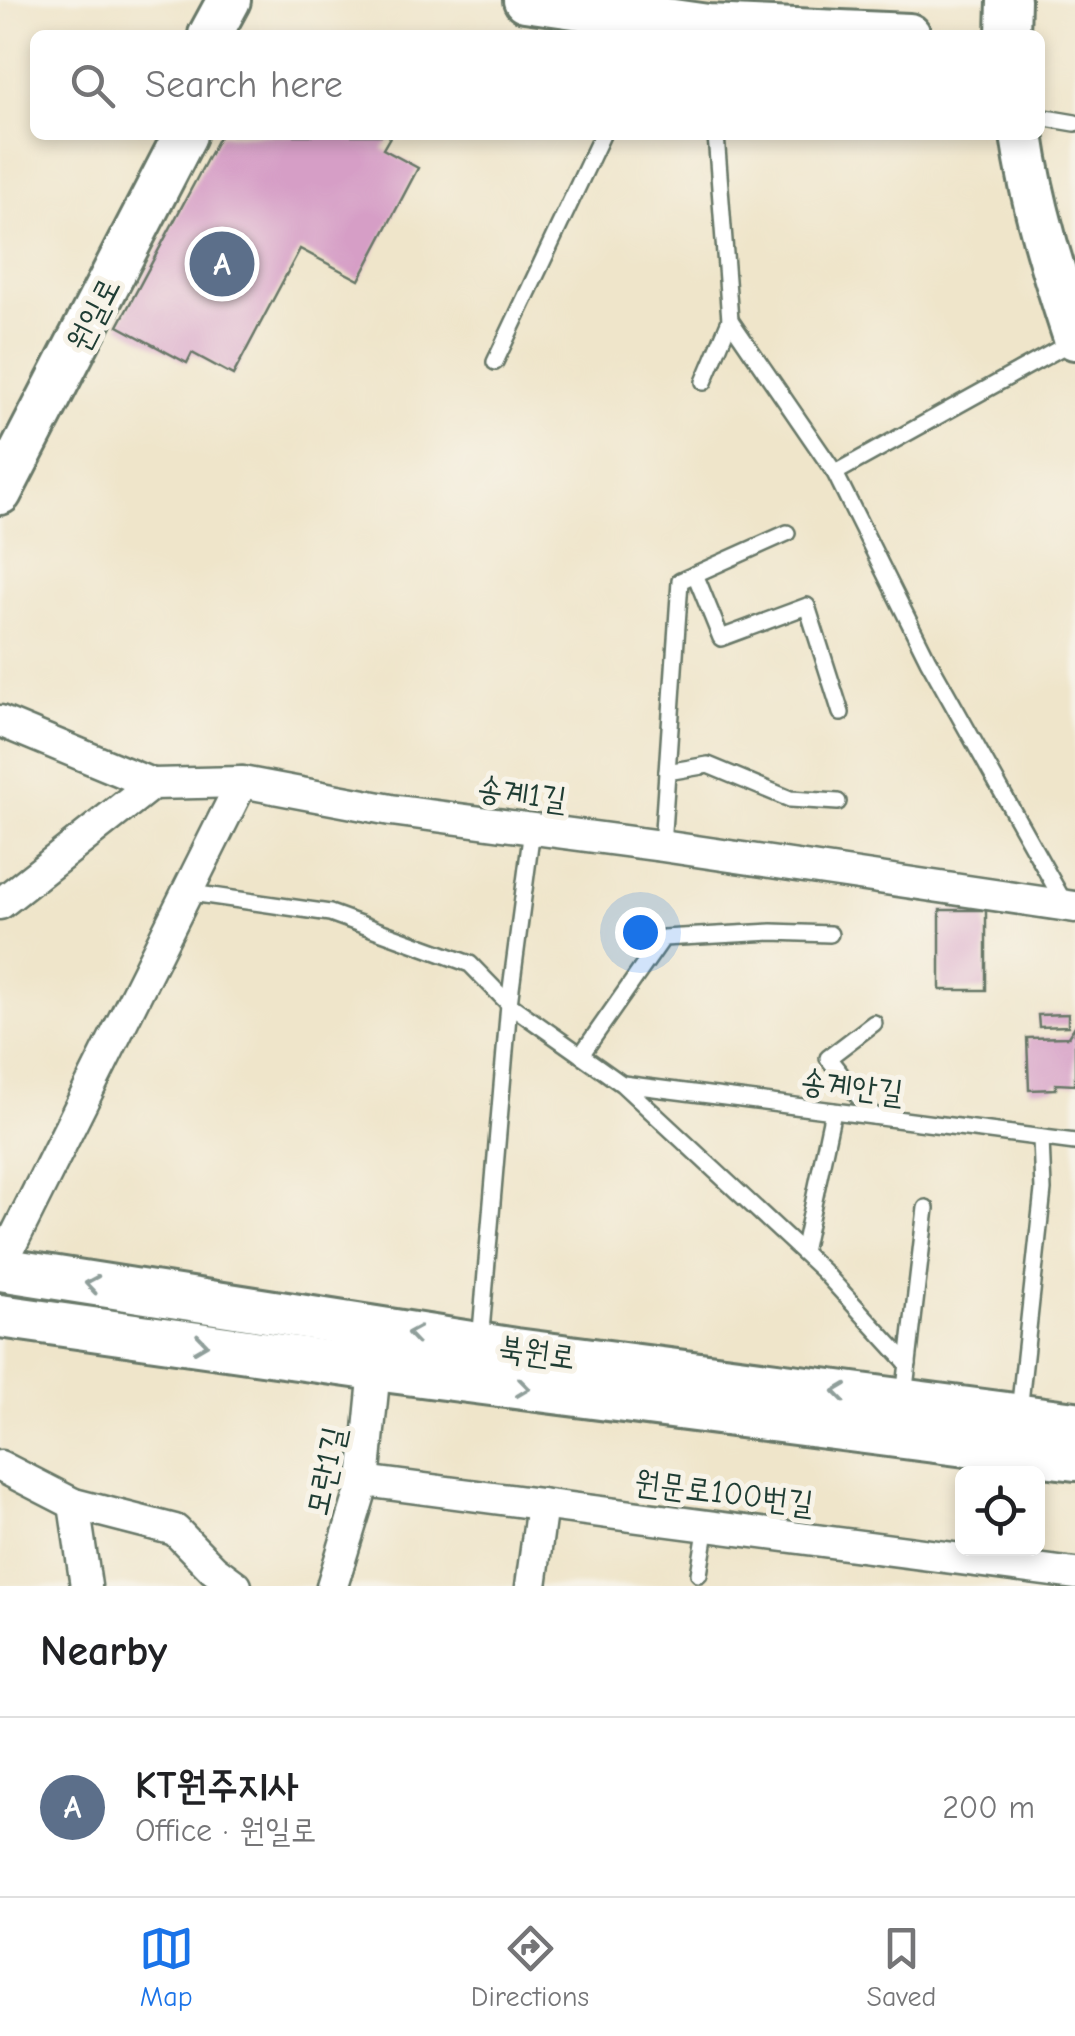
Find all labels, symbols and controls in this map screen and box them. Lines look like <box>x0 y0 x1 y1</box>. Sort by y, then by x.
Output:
search box <box>30 30 1045 140</box>
icon: search <box>65 58 120 113</box>
text: Search here <box>145 63 343 107</box>
pin: A <box>190 226 254 302</box>
street label: 원일로 <box>59 271 127 357</box>
street label: 송계1길 <box>475 769 569 818</box>
your location <box>615 907 666 958</box>
street label: 송계안길 <box>799 1062 905 1111</box>
one-way arrow <box>84 1274 101 1295</box>
one-way arrow <box>405 1324 422 1345</box>
street label: 북원로 <box>496 1329 578 1376</box>
one-way arrow <box>192 1332 209 1353</box>
one-way arrow <box>514 1376 531 1397</box>
one-way arrow <box>831 1382 847 1403</box>
street label: 모란1길 <box>298 1423 353 1519</box>
street label: 원문로100번길 <box>632 1463 816 1522</box>
map controls <box>955 1466 1045 1556</box>
button: locate <box>955 1466 1045 1556</box>
text: Nearby <box>40 1627 167 1676</box>
text: KT원주지사 <box>135 1764 299 1808</box>
text: A <box>64 1789 81 1826</box>
text: 200 m <box>942 1789 1035 1826</box>
text: Office · 원일로 <box>135 1812 316 1849</box>
tab: Map <box>139 1921 194 2013</box>
tab: Directions <box>471 1921 589 2013</box>
tab: Saved <box>866 1921 936 2013</box>

